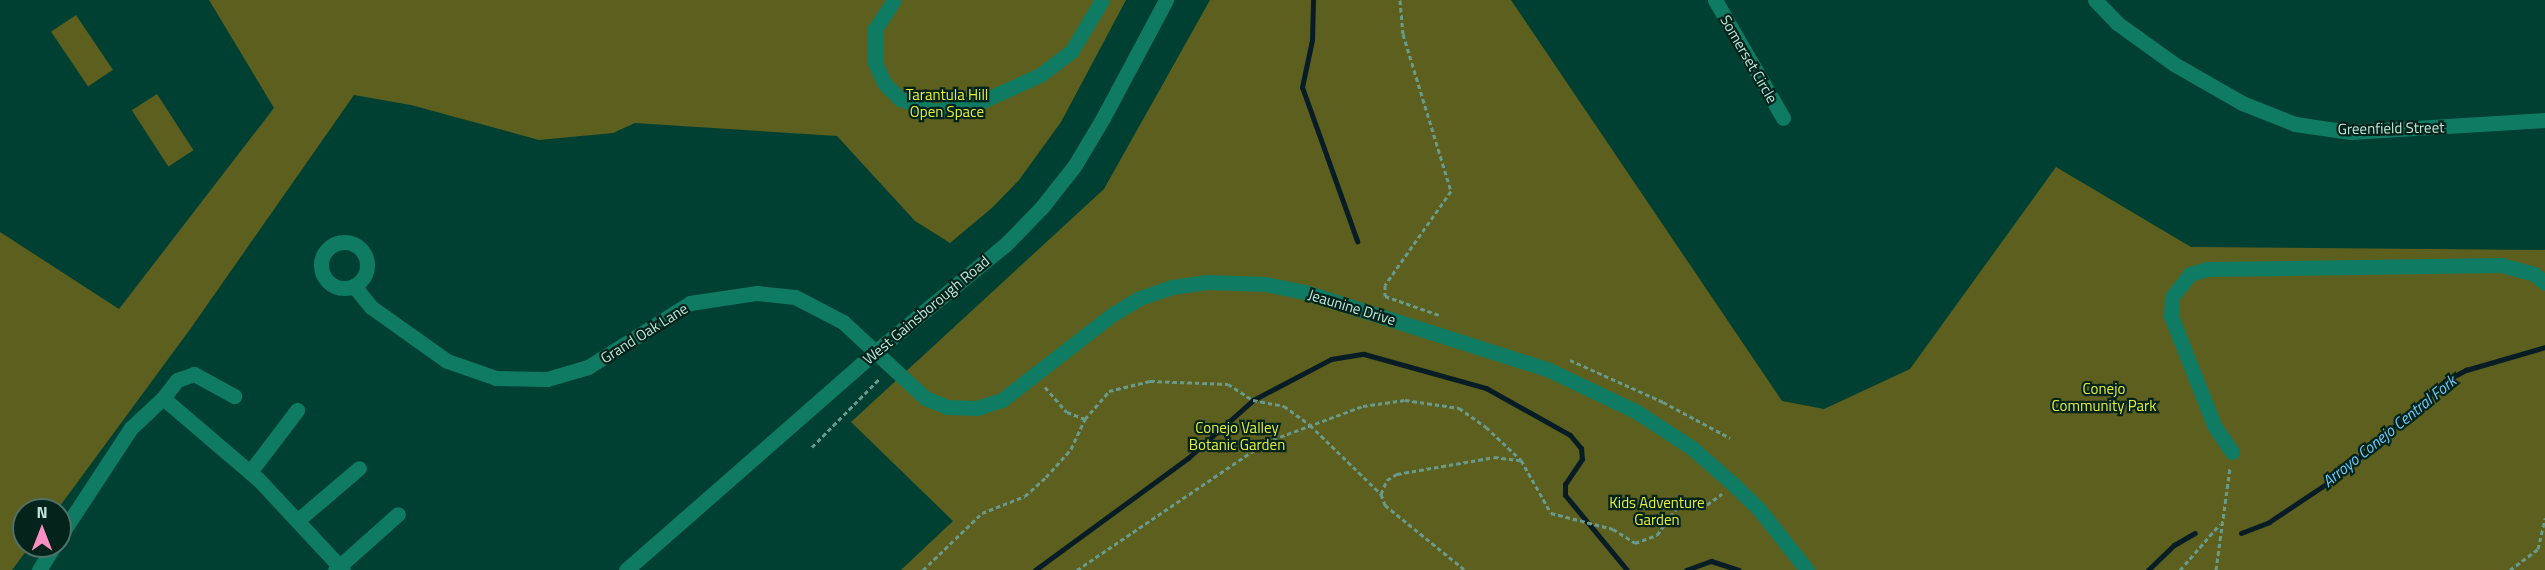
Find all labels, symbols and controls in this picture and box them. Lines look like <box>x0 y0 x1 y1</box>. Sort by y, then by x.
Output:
street label: Somerset Circle <box>1717 12 1781 106</box>
park label: Tarantula Hill Open Space <box>906 85 988 120</box>
street label: Greenfield Street <box>2338 118 2444 138</box>
street label: West Gainsborough Road <box>859 252 993 368</box>
street label: Jeaunine Drive <box>1306 285 1398 329</box>
street label: Grand Oak Lane <box>597 299 691 367</box>
water label: Arroyo Conejo Central Fork <box>2318 371 2460 491</box>
park label: Conejo Community Park <box>2052 379 2156 414</box>
park label: Conejo Valley Botanic Garden <box>1189 418 1285 453</box>
park label: Kids Adventure Garden <box>1609 493 1705 528</box>
north arrow <box>12 498 72 558</box>
text: N <box>36 500 48 524</box>

